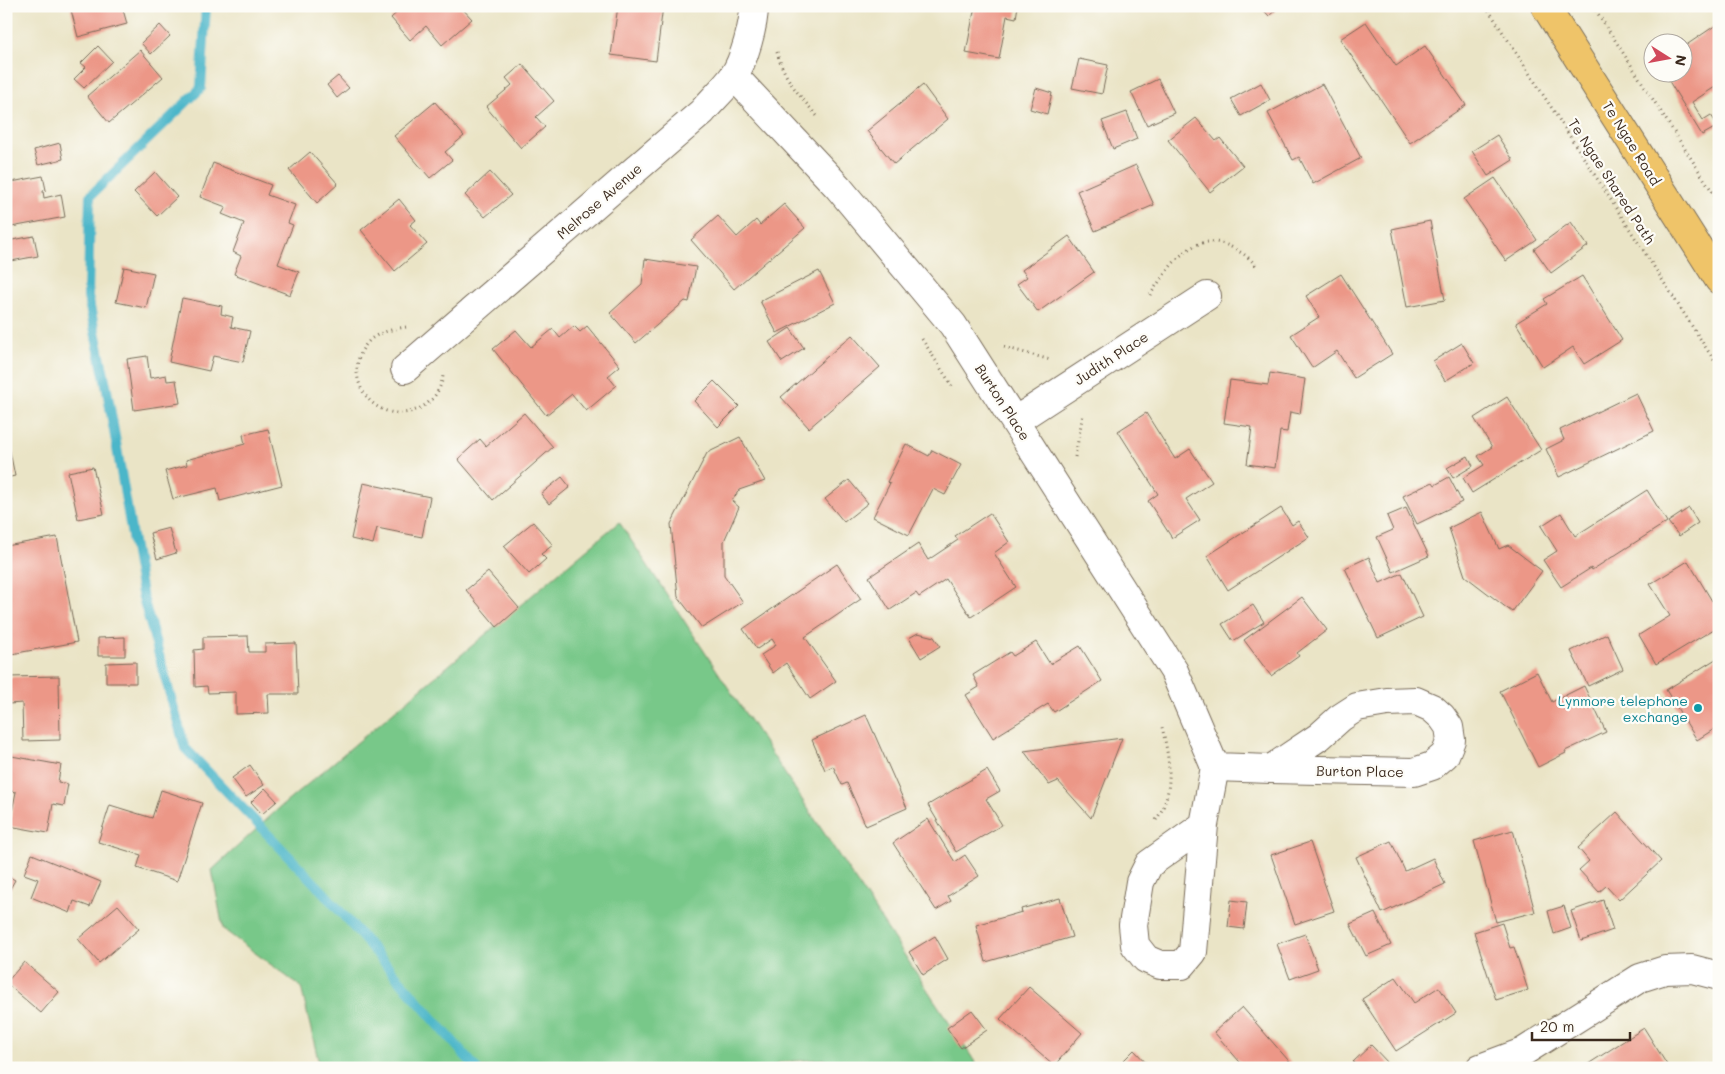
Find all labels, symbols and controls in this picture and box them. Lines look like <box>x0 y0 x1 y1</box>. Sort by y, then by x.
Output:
north arrow <box>1642 32 1692 82</box>
text: N <box>1671 54 1692 68</box>
street label: Te Ngae Road <box>1598 97 1666 189</box>
street label: Te Ngae Shared Path <box>1564 115 1660 248</box>
street label: Melrose Avenue <box>552 159 646 243</box>
street label: Judith Place <box>1070 327 1152 389</box>
street label: Burton Place <box>971 360 1035 444</box>
place label: Lynmore telephone exchange <box>1558 691 1688 726</box>
marker: Lynmore telephone exchange <box>1692 702 1704 714</box>
street label: Burton Place <box>1316 761 1404 781</box>
scale bar <box>1532 1009 1630 1041</box>
text: 20 m <box>1540 1016 1574 1036</box>

